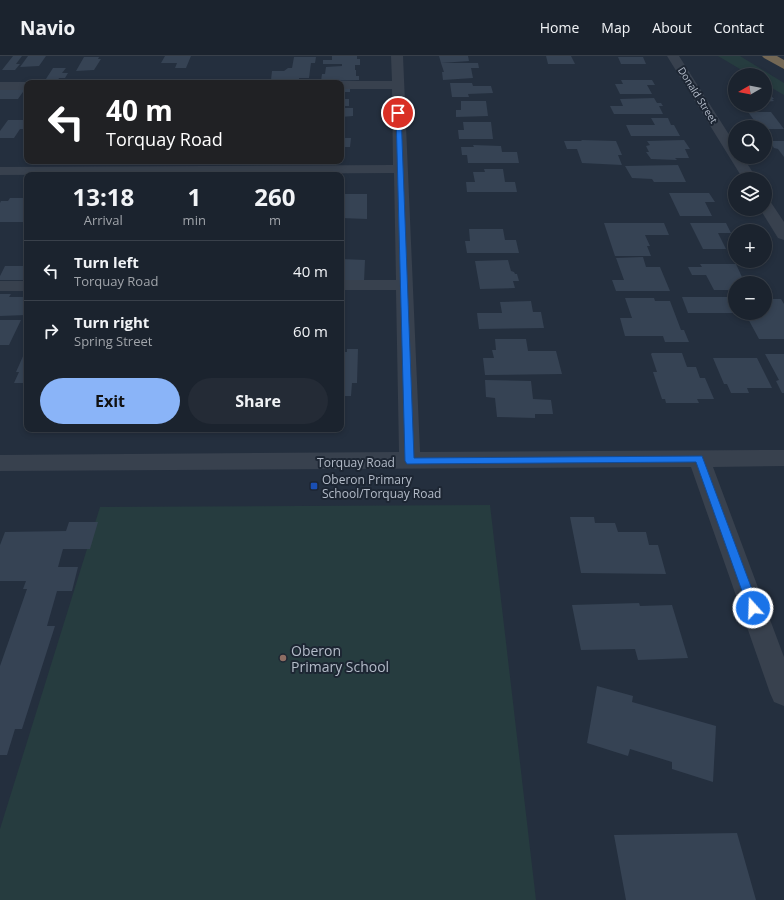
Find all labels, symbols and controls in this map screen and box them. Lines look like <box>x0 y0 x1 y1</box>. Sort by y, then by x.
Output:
text: Navio <box>20 15 75 41</box>
text: Home <box>540 18 579 37</box>
text: Map <box>601 18 630 37</box>
text: About <box>652 18 692 37</box>
text: Contact <box>714 18 764 37</box>
street label: Donald Street <box>675 64 721 126</box>
north arrow <box>728 68 772 112</box>
map controls <box>728 68 772 320</box>
text: 40 m <box>106 91 173 129</box>
icon: left <box>40 96 92 148</box>
pin <box>381 96 415 130</box>
icon: arrive <box>387 102 409 124</box>
button: search <box>728 120 772 164</box>
text: Torquay Road <box>106 127 223 151</box>
button: layers <box>728 172 772 216</box>
text: 13:18 <box>72 180 134 213</box>
text: 1 <box>187 180 201 213</box>
text: 260 <box>254 180 296 213</box>
text: Arrival <box>84 211 123 229</box>
text: min <box>183 211 206 229</box>
text: m <box>269 211 281 229</box>
button: + <box>728 224 772 268</box>
text: Turn left <box>74 252 139 272</box>
icon: left <box>40 260 62 282</box>
text: 40 m <box>293 261 328 281</box>
text: Torquay Road <box>74 272 158 290</box>
button: − <box>728 276 772 320</box>
text: Turn right <box>74 312 149 332</box>
icon: right <box>40 320 62 342</box>
text: 60 m <box>293 321 328 341</box>
text: Spring Street <box>74 332 152 350</box>
button: Exit <box>40 378 180 424</box>
button: Share <box>188 378 328 424</box>
street label: Torquay Road <box>317 454 395 471</box>
place label: Oberon Primary School/Torquay Road <box>322 471 441 502</box>
marker: Oberon Primary School/Torquay Road <box>309 481 319 491</box>
position arrow <box>732 587 774 629</box>
place label: Oberon Primary School <box>291 641 389 676</box>
marker: Oberon Primary School <box>278 653 288 663</box>

